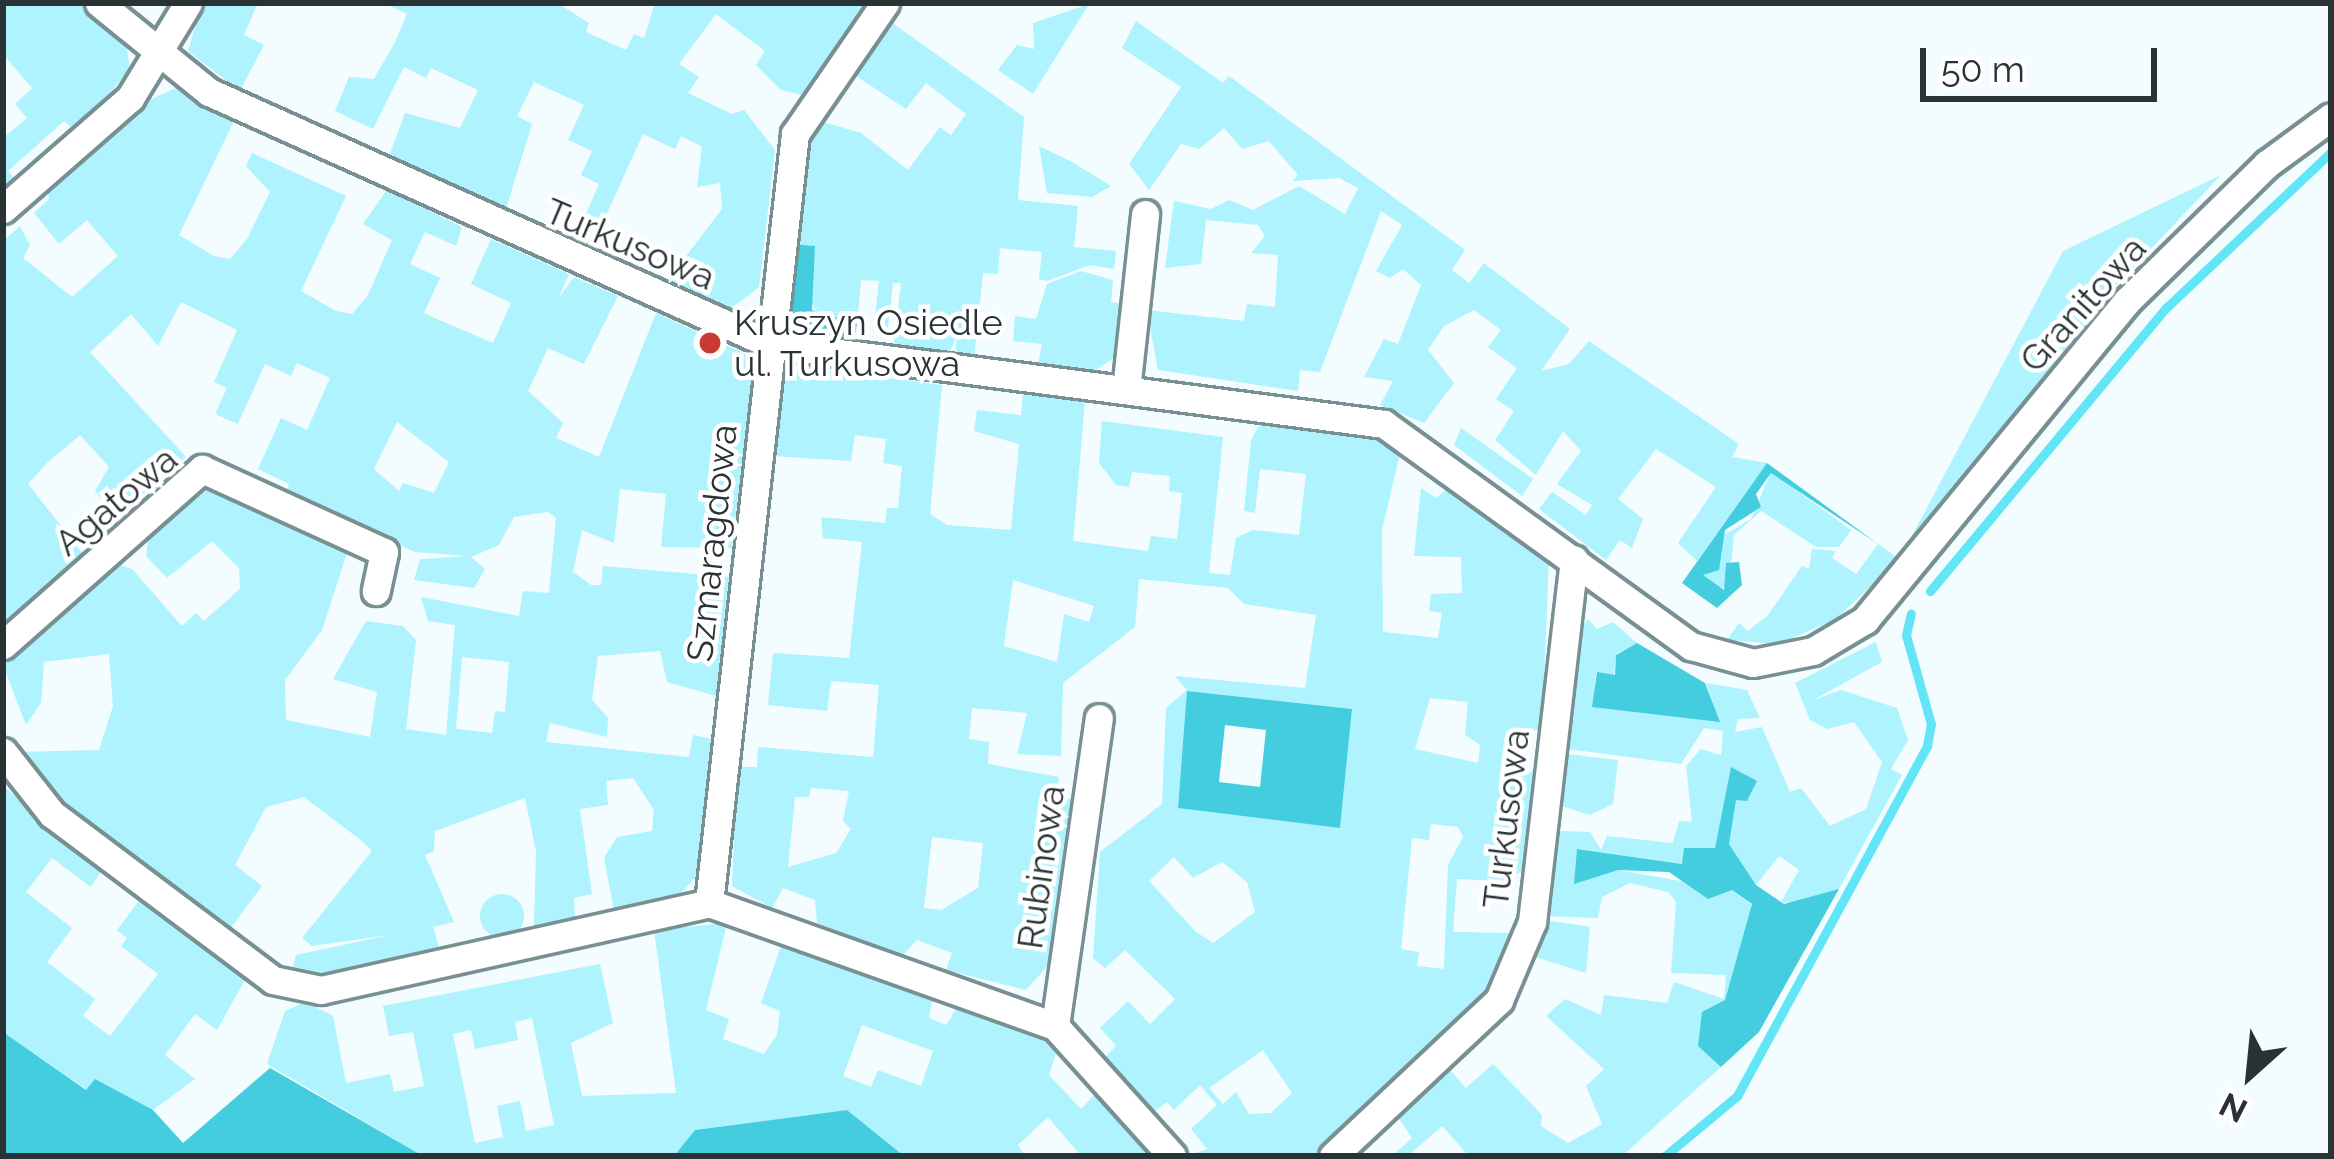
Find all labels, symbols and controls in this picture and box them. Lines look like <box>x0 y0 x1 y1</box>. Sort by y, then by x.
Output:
scale bar <box>1926 24 2163 98</box>
text: 50 m <box>1941 48 2025 90</box>
street label: Turkusowa <box>539 189 721 299</box>
street label: Granitowa <box>2011 227 2155 381</box>
place label: Kruszyn Osiedle ul. Turkusowa <box>734 300 1003 385</box>
marker: Kruszyn Osiedle ul. Turkusowa <box>697 330 723 356</box>
street label: Szmaragdowa <box>678 422 746 664</box>
street label: Agatowa <box>46 437 186 565</box>
street label: Turkusowa <box>1474 727 1538 911</box>
street label: Rubinowa <box>1008 782 1074 952</box>
north arrow <box>2190 1015 2310 1135</box>
text: N <box>2213 1084 2254 1131</box>

